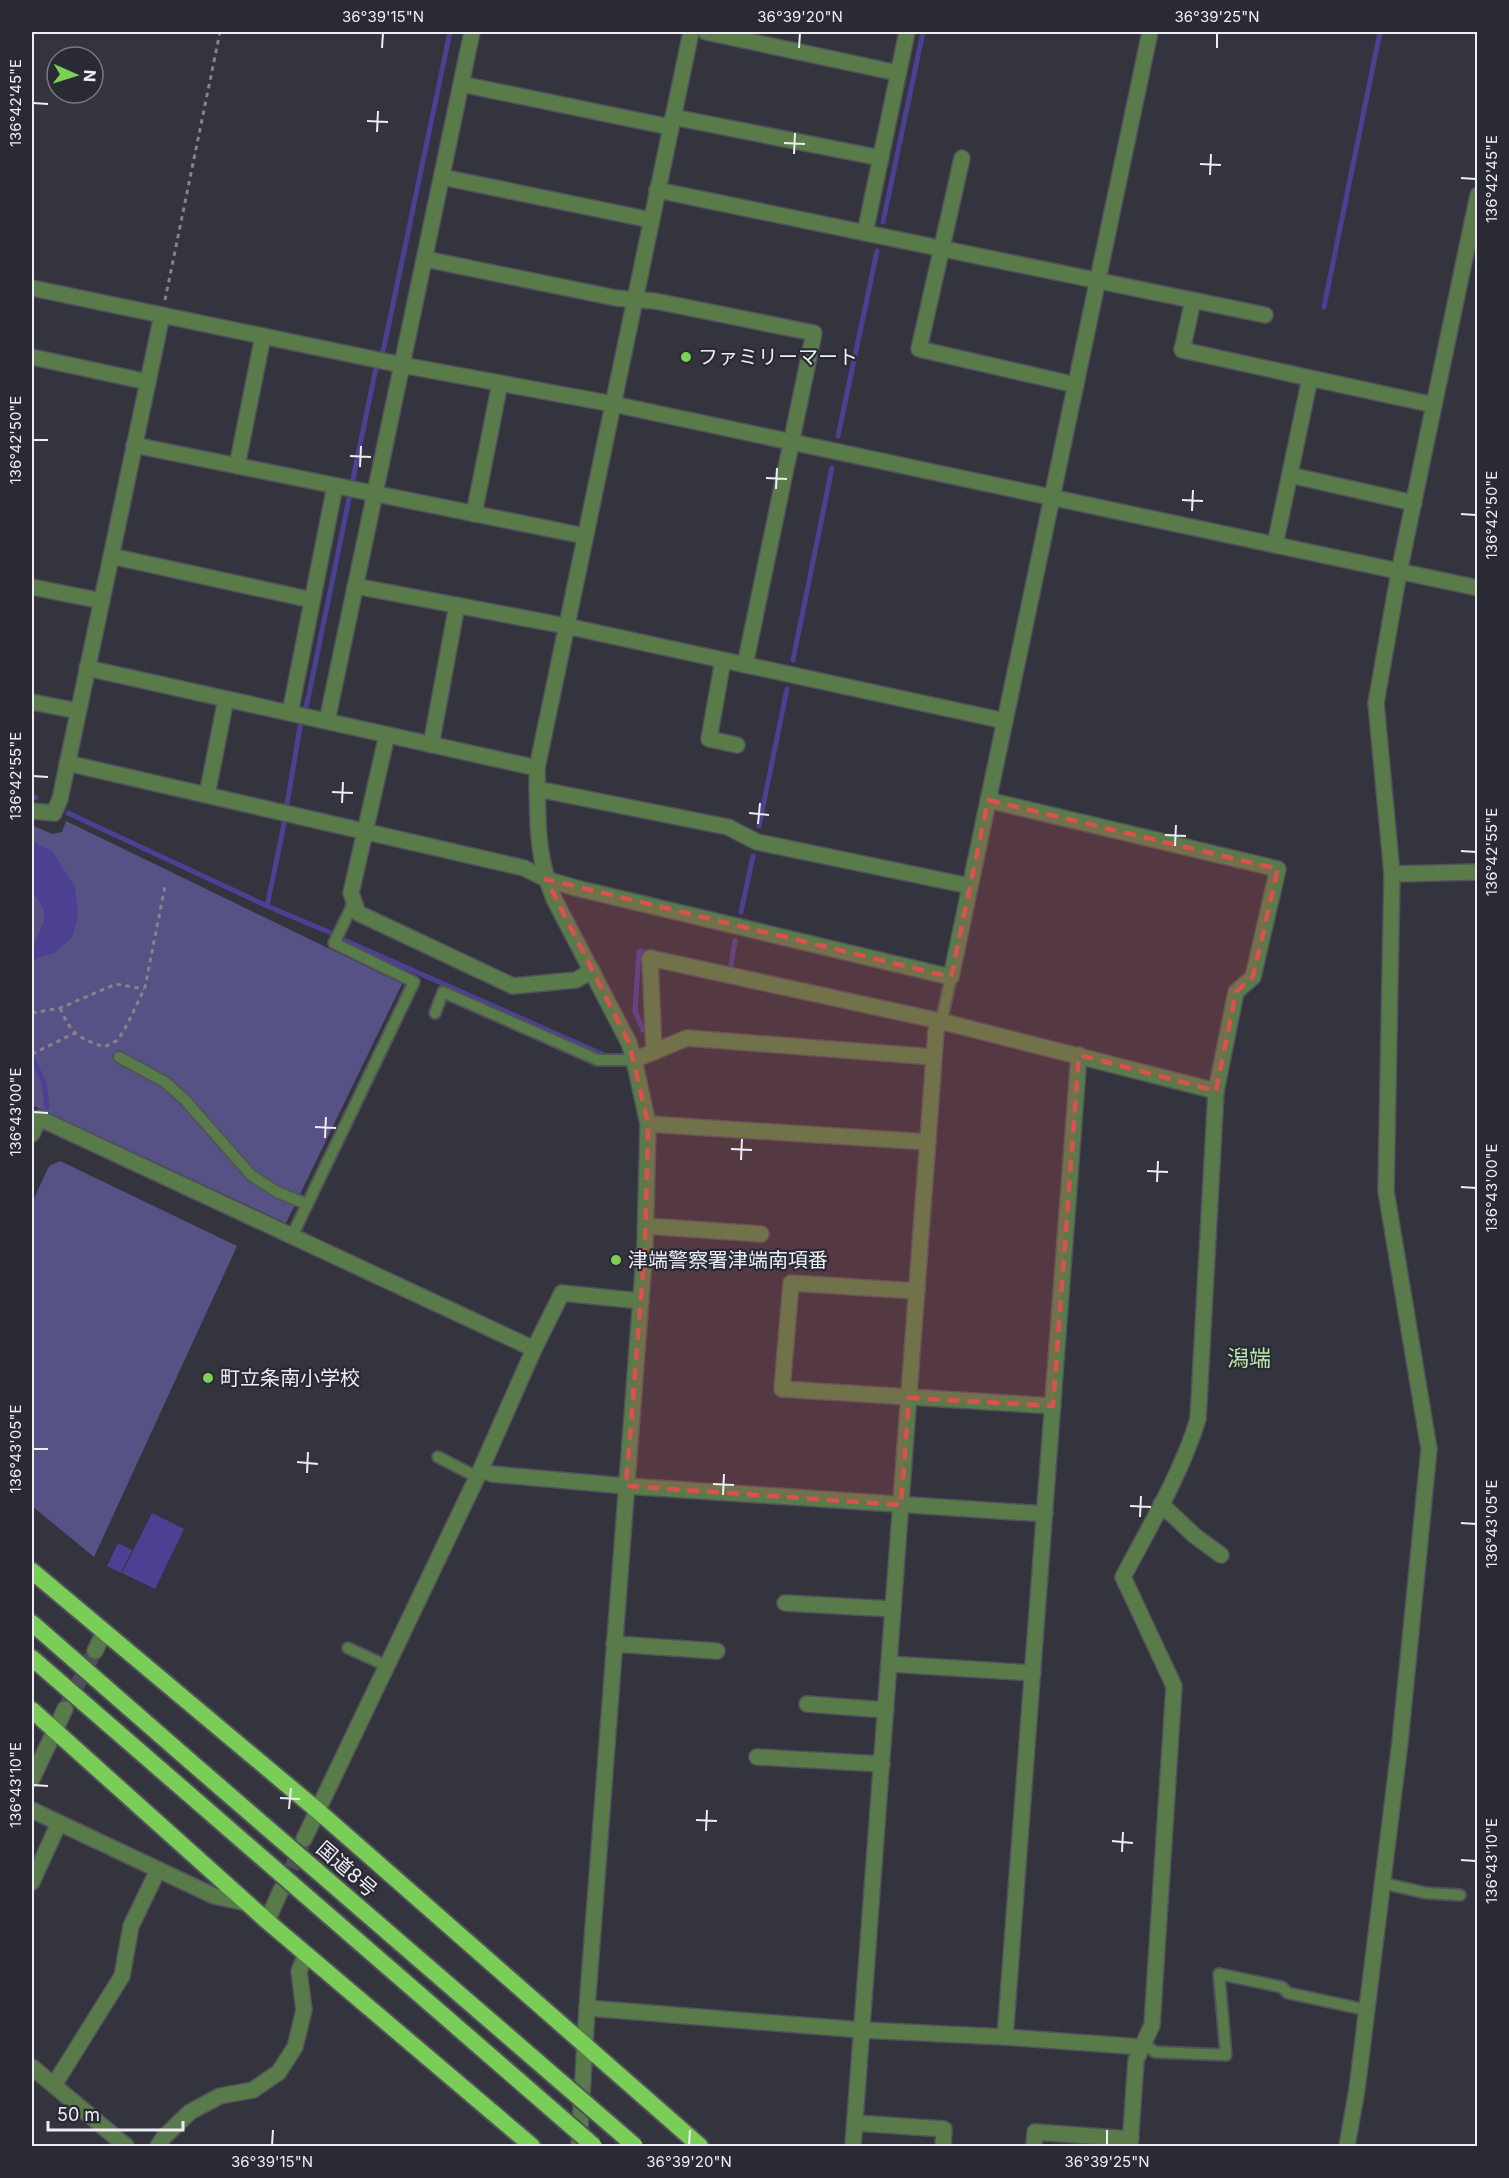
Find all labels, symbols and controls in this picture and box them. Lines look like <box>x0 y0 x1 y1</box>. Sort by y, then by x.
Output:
text: 36°39'15"N <box>342 7 424 26</box>
text: 36°39'20"N <box>757 7 843 26</box>
text: 36°39'25"N <box>1174 7 1260 26</box>
north arrow <box>45 45 105 105</box>
text: 136°42'45"E <box>6 59 25 147</box>
text: N <box>80 69 100 82</box>
text: 136°42'45"E <box>1482 135 1501 223</box>
place label: ファミリーマート <box>698 345 858 369</box>
marker: ファミリーマート <box>679 350 693 364</box>
text: 136°42'50"E <box>6 396 25 484</box>
text: 136°42'50"E <box>1482 471 1501 559</box>
text: 136°42'55"E <box>6 732 25 820</box>
text: 136°42'55"E <box>1482 808 1501 896</box>
text: 136°43'00"E <box>6 1067 25 1157</box>
text: 136°43'00"E <box>1482 1143 1501 1233</box>
place label: 津端警察署津端南項番 <box>628 1248 828 1272</box>
marker: 津端警察署津端南項番 <box>609 1253 623 1267</box>
district label: 潟端 <box>1227 1345 1271 1371</box>
place label: 町立条南小学校 <box>220 1366 360 1390</box>
marker: 町立条南小学校 <box>201 1371 215 1385</box>
text: 136°43'05"E <box>6 1405 25 1493</box>
text: 136°43'05"E <box>1482 1480 1501 1568</box>
text: 136°43'10"E <box>6 1742 25 1828</box>
text: 136°43'10"E <box>1482 1818 1501 1904</box>
street label: 国道8号 <box>312 1836 382 1902</box>
scale bar <box>48 2094 183 2132</box>
text: 50 m <box>57 2104 100 2125</box>
text: 36°39'15"N <box>231 2152 313 2171</box>
text: 36°39'20"N <box>646 2152 732 2171</box>
text: 36°39'25"N <box>1064 2152 1150 2171</box>

